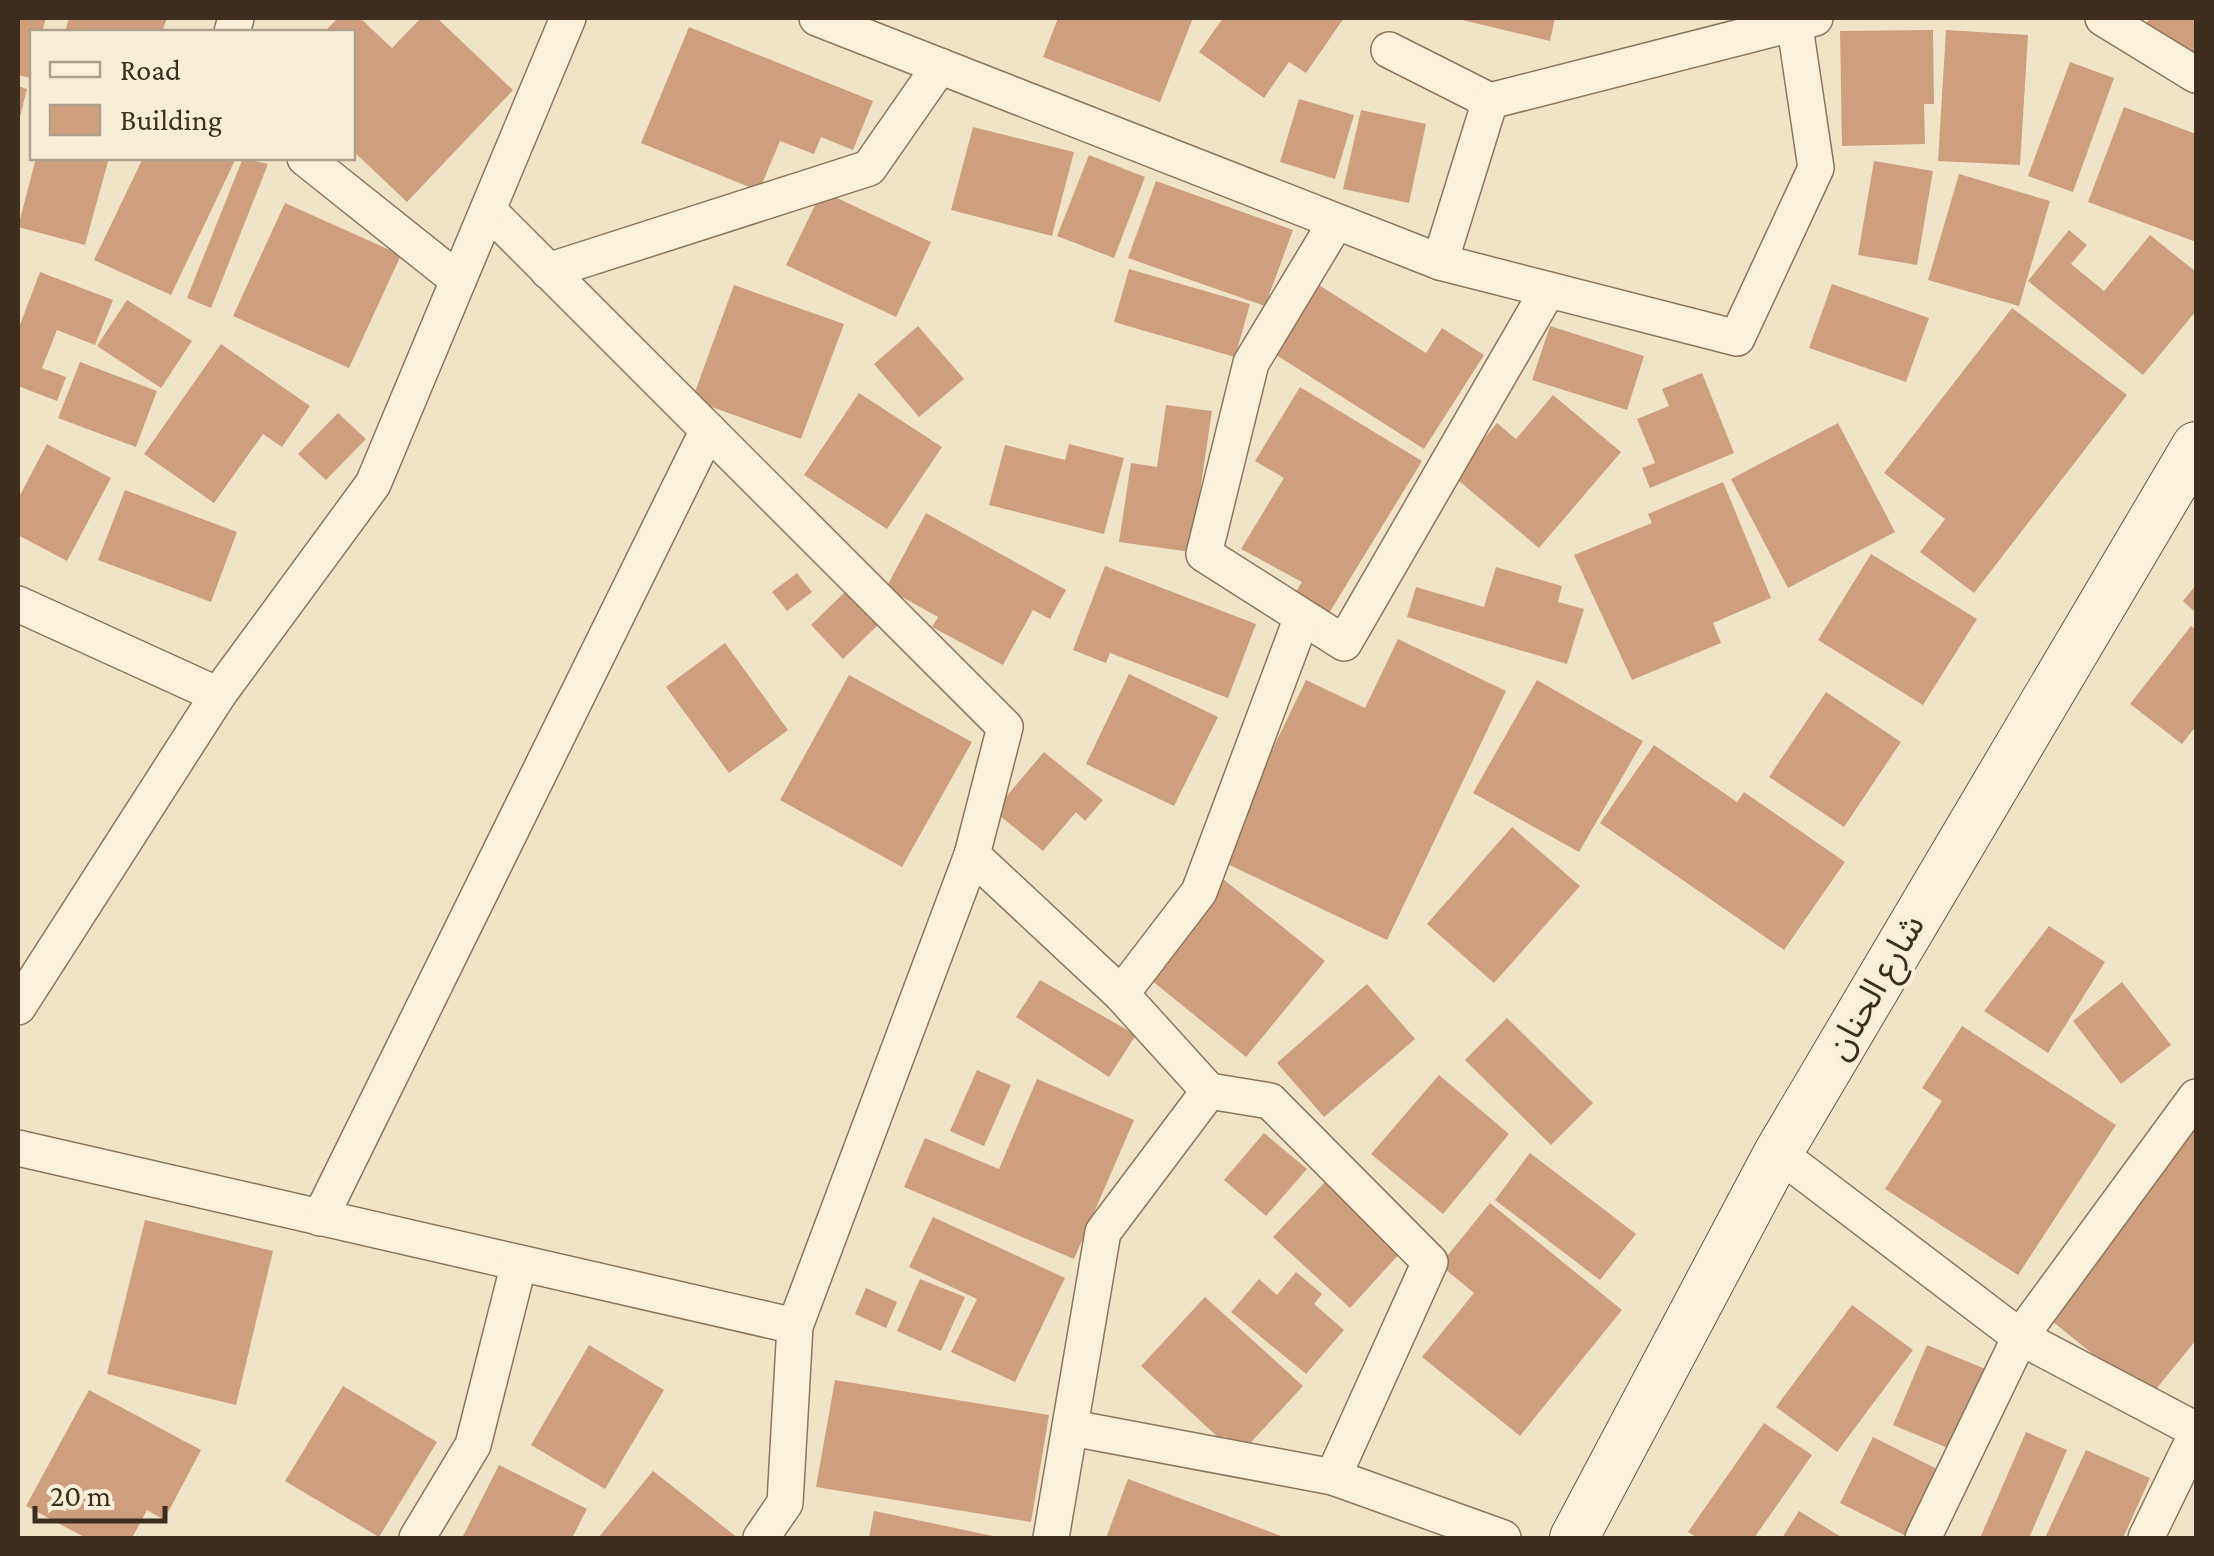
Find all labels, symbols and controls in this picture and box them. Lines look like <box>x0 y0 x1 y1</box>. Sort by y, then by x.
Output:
legend <box>30 30 355 160</box>
text: Road <box>120 53 181 86</box>
text: Building <box>120 103 222 137</box>
street label: شارع الحنان <box>1818 908 1937 1069</box>
scale bar <box>35 1461 165 1523</box>
text: 20 m <box>50 1479 111 1512</box>

